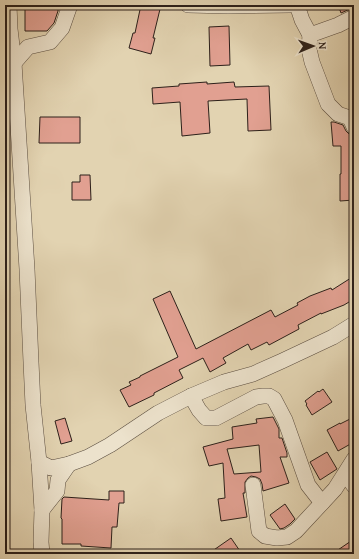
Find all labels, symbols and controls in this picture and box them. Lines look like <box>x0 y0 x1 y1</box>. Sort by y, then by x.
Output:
north arrow <box>293 26 333 66</box>
text: N <box>315 42 331 50</box>

